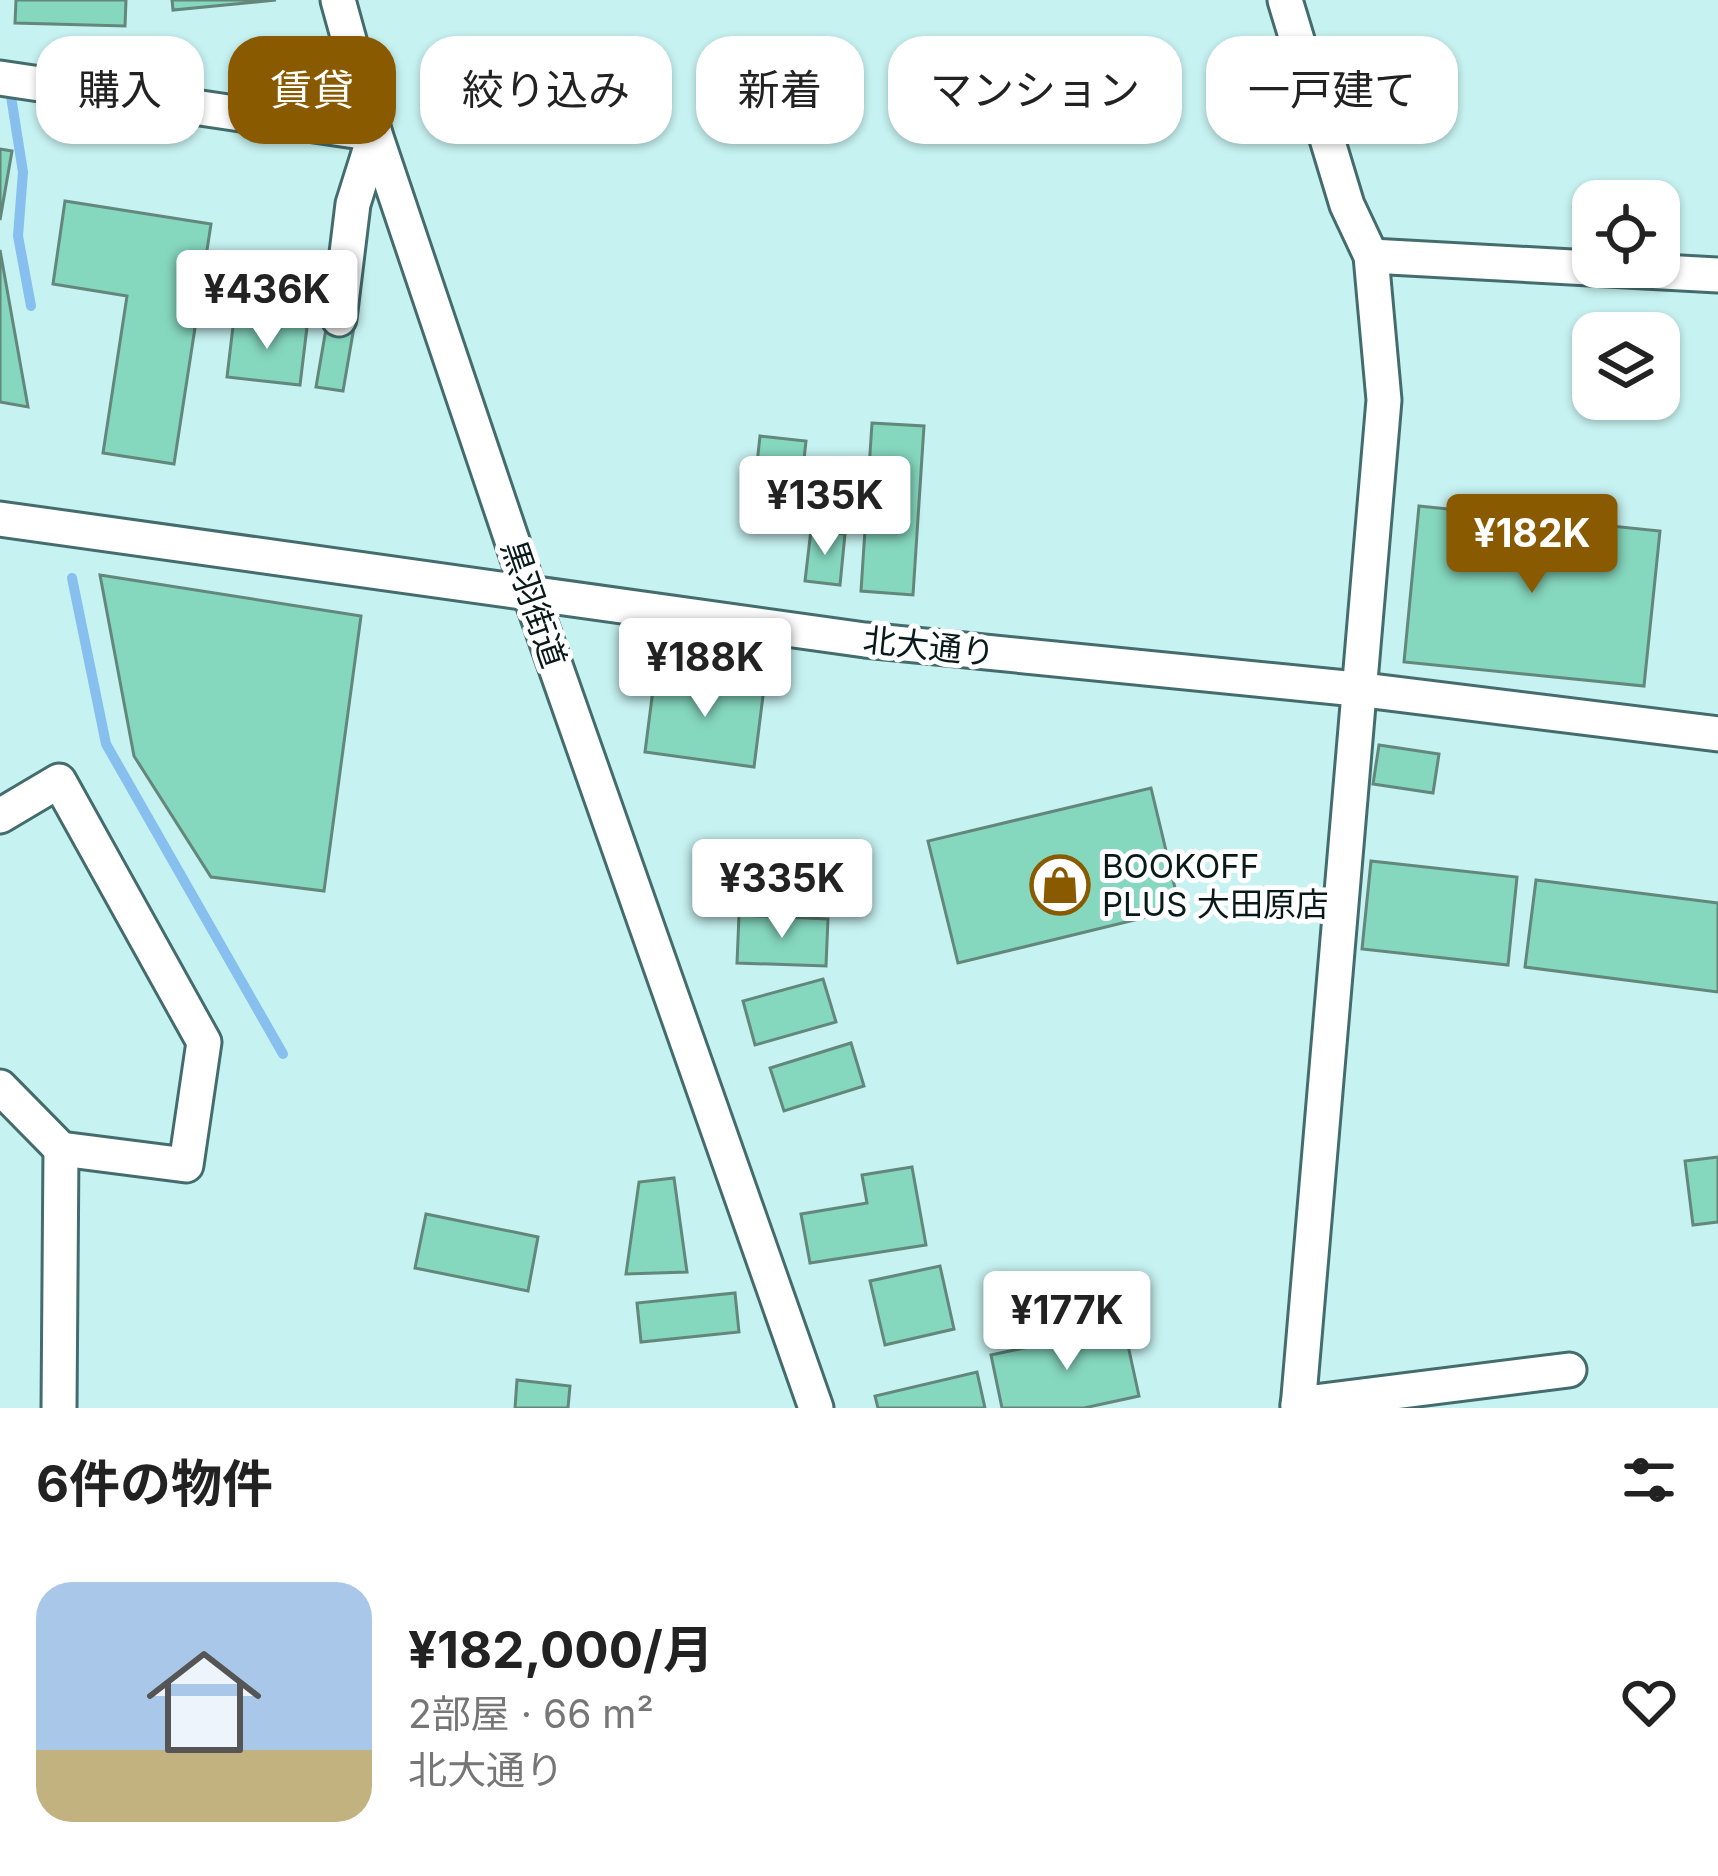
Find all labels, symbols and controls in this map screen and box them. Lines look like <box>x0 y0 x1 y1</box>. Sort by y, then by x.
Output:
chip: 購入 <box>36 36 204 144</box>
chip: 賃貸 <box>228 36 396 144</box>
chip: 絞り込み <box>420 36 672 144</box>
chip: 新着 <box>696 36 864 144</box>
chip: マンション <box>888 36 1182 144</box>
chip: 一戸建て <box>1206 36 1458 144</box>
map controls <box>1572 180 1680 420</box>
button: locate <box>1572 180 1680 288</box>
pin: ¥436K <box>183 250 351 352</box>
text: ¥436K <box>203 265 331 312</box>
button: layers <box>1572 312 1680 420</box>
pin: ¥135K <box>741 456 909 558</box>
text: ¥135K <box>766 471 884 518</box>
pin: ¥182K <box>1448 494 1616 596</box>
text: ¥182K <box>1473 509 1591 556</box>
street label: 黒羽街道 <box>494 535 574 673</box>
pin: ¥188K <box>621 618 789 720</box>
street label: 北大通り <box>861 619 997 673</box>
text: ¥188K <box>646 633 764 680</box>
pin: ¥335K <box>698 839 866 941</box>
place label: BOOKOFF PLUS 大田原店 <box>1102 846 1329 924</box>
text: ¥335K <box>719 854 845 901</box>
shop icon: BOOKOFF PLUS 大田原店 <box>1029 854 1091 916</box>
pin: ¥177K <box>983 1271 1151 1373</box>
text: ¥177K <box>1010 1286 1124 1333</box>
icon: filters <box>1616 1447 1682 1513</box>
text: 6件の物件 <box>36 1453 273 1514</box>
text: ¥182,000/月 <box>408 1619 714 1680</box>
icon: home <box>132 1630 276 1774</box>
icon: heart <box>1616 1669 1682 1735</box>
text: 2部屋 · 66 m² <box>408 1690 654 1737</box>
text: 北大通り <box>408 1746 564 1793</box>

